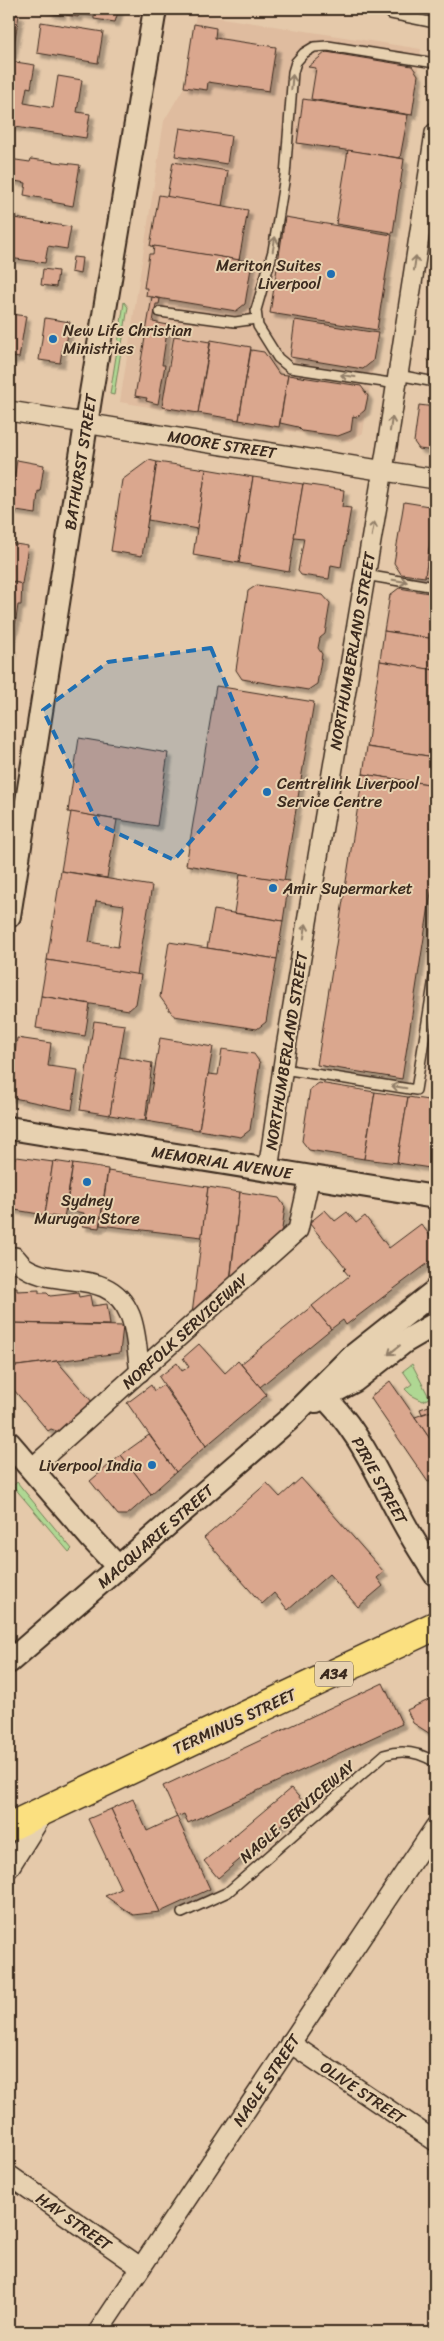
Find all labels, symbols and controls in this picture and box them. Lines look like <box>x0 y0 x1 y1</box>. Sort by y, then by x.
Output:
one-way arrow <box>287 75 297 91</box>
one-way arrow <box>269 236 279 252</box>
place label: Meriton Suites Liverpool <box>216 251 322 298</box>
one-way arrow <box>410 255 420 271</box>
marker: Meriton Suites Liverpool <box>325 268 337 280</box>
place label: New Life Christian Ministries <box>63 316 192 363</box>
marker: New Life Christian Ministries <box>47 333 59 345</box>
one-way arrow <box>341 371 357 381</box>
street label: BATHURST STREET <box>55 391 106 532</box>
one-way arrow <box>386 416 396 432</box>
street label: MOORE STREET <box>166 422 279 468</box>
one-way arrow <box>368 522 378 538</box>
street label: NORTHUMBERLAND STREET <box>321 548 384 752</box>
one-way arrow <box>391 576 407 586</box>
place label: Centrelink Liverpool Service Centre <box>277 769 419 816</box>
marker: Centrelink Liverpool Service Centre <box>261 786 273 798</box>
place label: Amir Supermarket <box>282 874 413 903</box>
marker: Amir Supermarket <box>267 882 279 894</box>
one-way arrow <box>301 924 311 940</box>
street label: NORTHUMBERLAND STREET <box>257 948 317 1152</box>
one-way arrow <box>391 1082 407 1092</box>
street label: MEMORIAL AVENUE <box>150 1137 295 1188</box>
marker: Sydney Murugan Store <box>81 1176 93 1188</box>
place label: Sydney Murugan Store <box>34 1186 140 1233</box>
street label: NORFOLK SERVICEWAY <box>115 1265 257 1397</box>
one-way arrow <box>388 1344 401 1355</box>
street label: PIRIE STREET <box>343 1431 416 1530</box>
place label: Liverpool India <box>39 1451 142 1480</box>
marker: Liverpool India <box>146 1459 158 1471</box>
street label: MACQUARIE STREET <box>90 1476 222 1596</box>
road number: A34 <box>315 1662 353 1686</box>
street label: TERMINUS STREET <box>168 1680 302 1763</box>
street label: NAGLE SERVICEWAY <box>232 1752 362 1871</box>
street label: NAGLE STREET <box>225 2027 309 2133</box>
street label: OLIVE STREET <box>314 2053 412 2132</box>
street label: HAY STREET <box>29 2184 119 2259</box>

